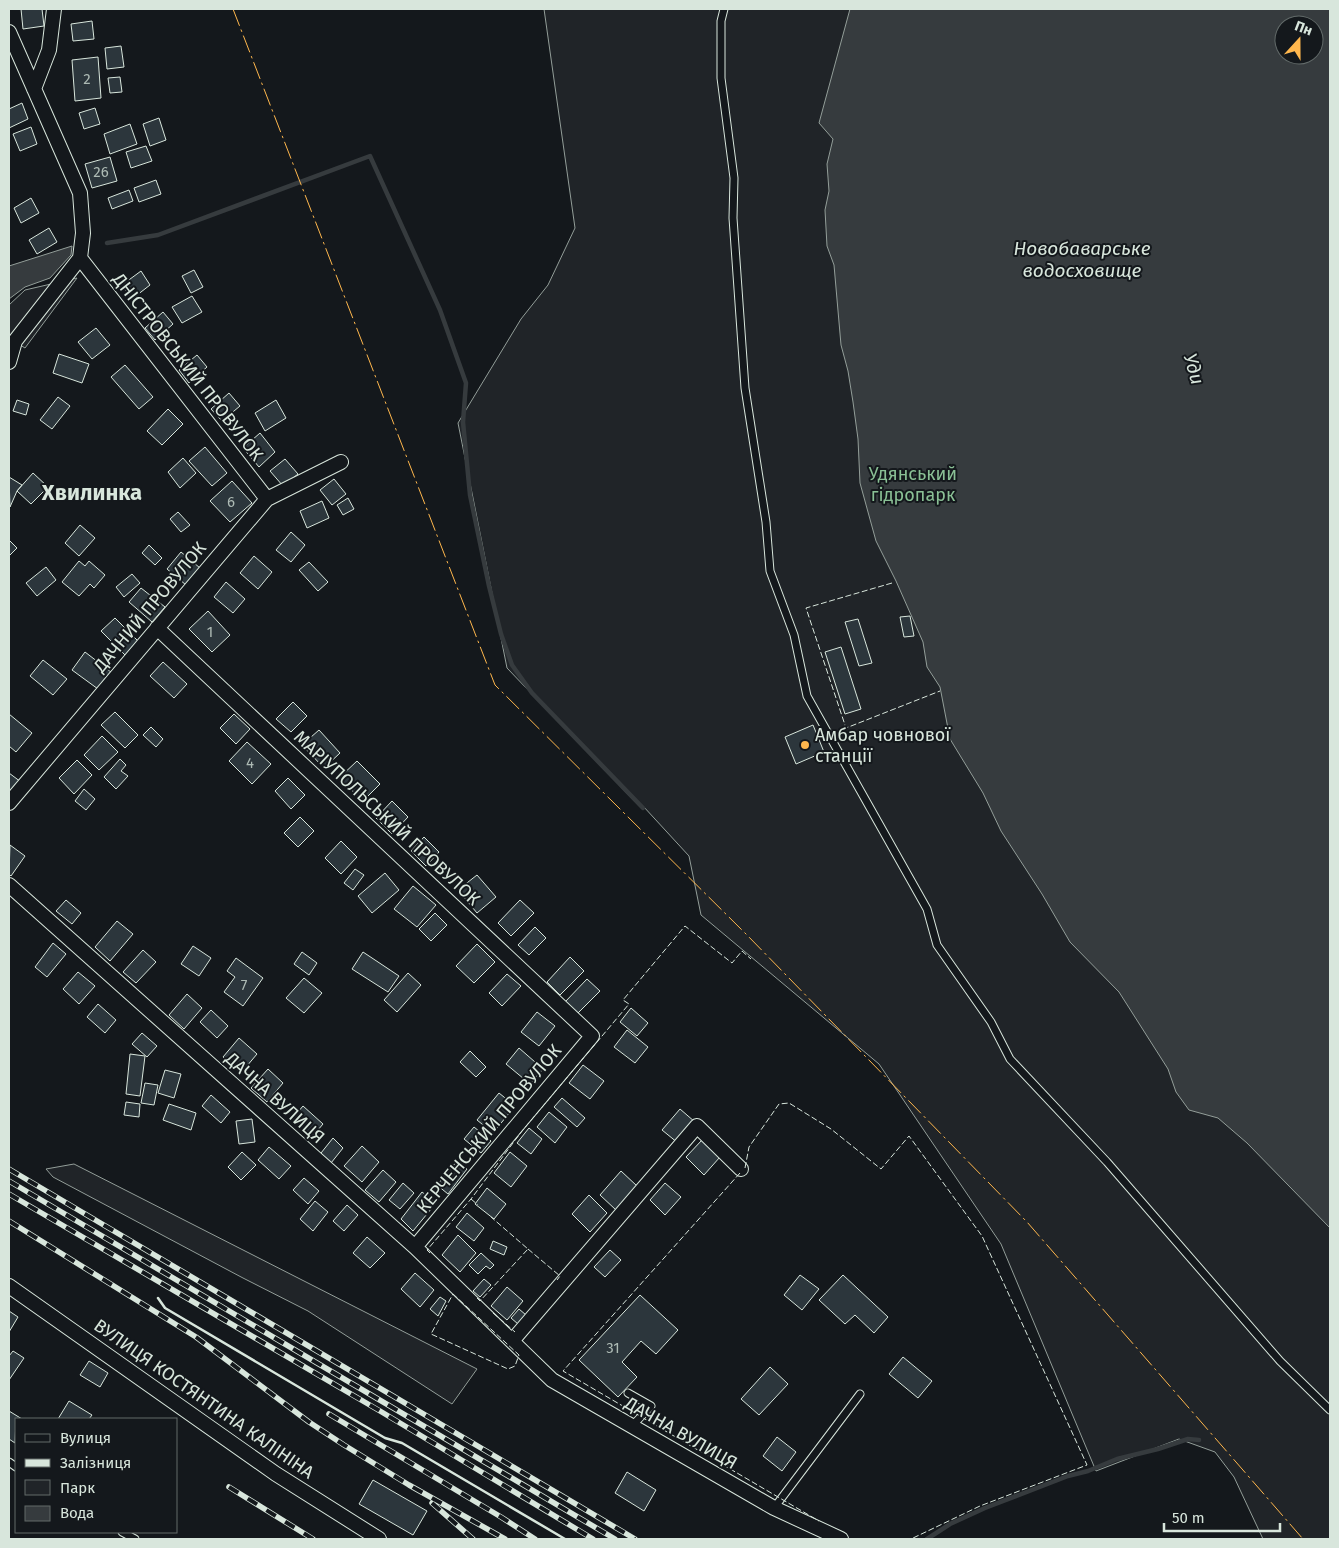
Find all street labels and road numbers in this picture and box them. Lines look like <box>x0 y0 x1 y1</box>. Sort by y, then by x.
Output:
street label: ДНІСТРОВСЬКИЙ ПРОВУЛОК <box>107 268 268 465</box>
street label: ДАЧНИЙ ПРОВУЛОК <box>88 537 211 677</box>
street label: МАРІУПОЛЬСЬКИЙ ПРОВУЛОК <box>289 726 485 910</box>
street label: КЕРЧЕНСЬКИЙ ПРОВУЛОК <box>412 1040 566 1218</box>
street label: ДАЧНА ВУЛИЦЯ <box>220 1047 329 1148</box>
street label: ВУЛИЦЯ КОСТЯНТИНА КАЛІНІНА <box>90 1314 319 1484</box>
street label: ДАЧНА ВУЛИЦЯ <box>620 1391 741 1474</box>

